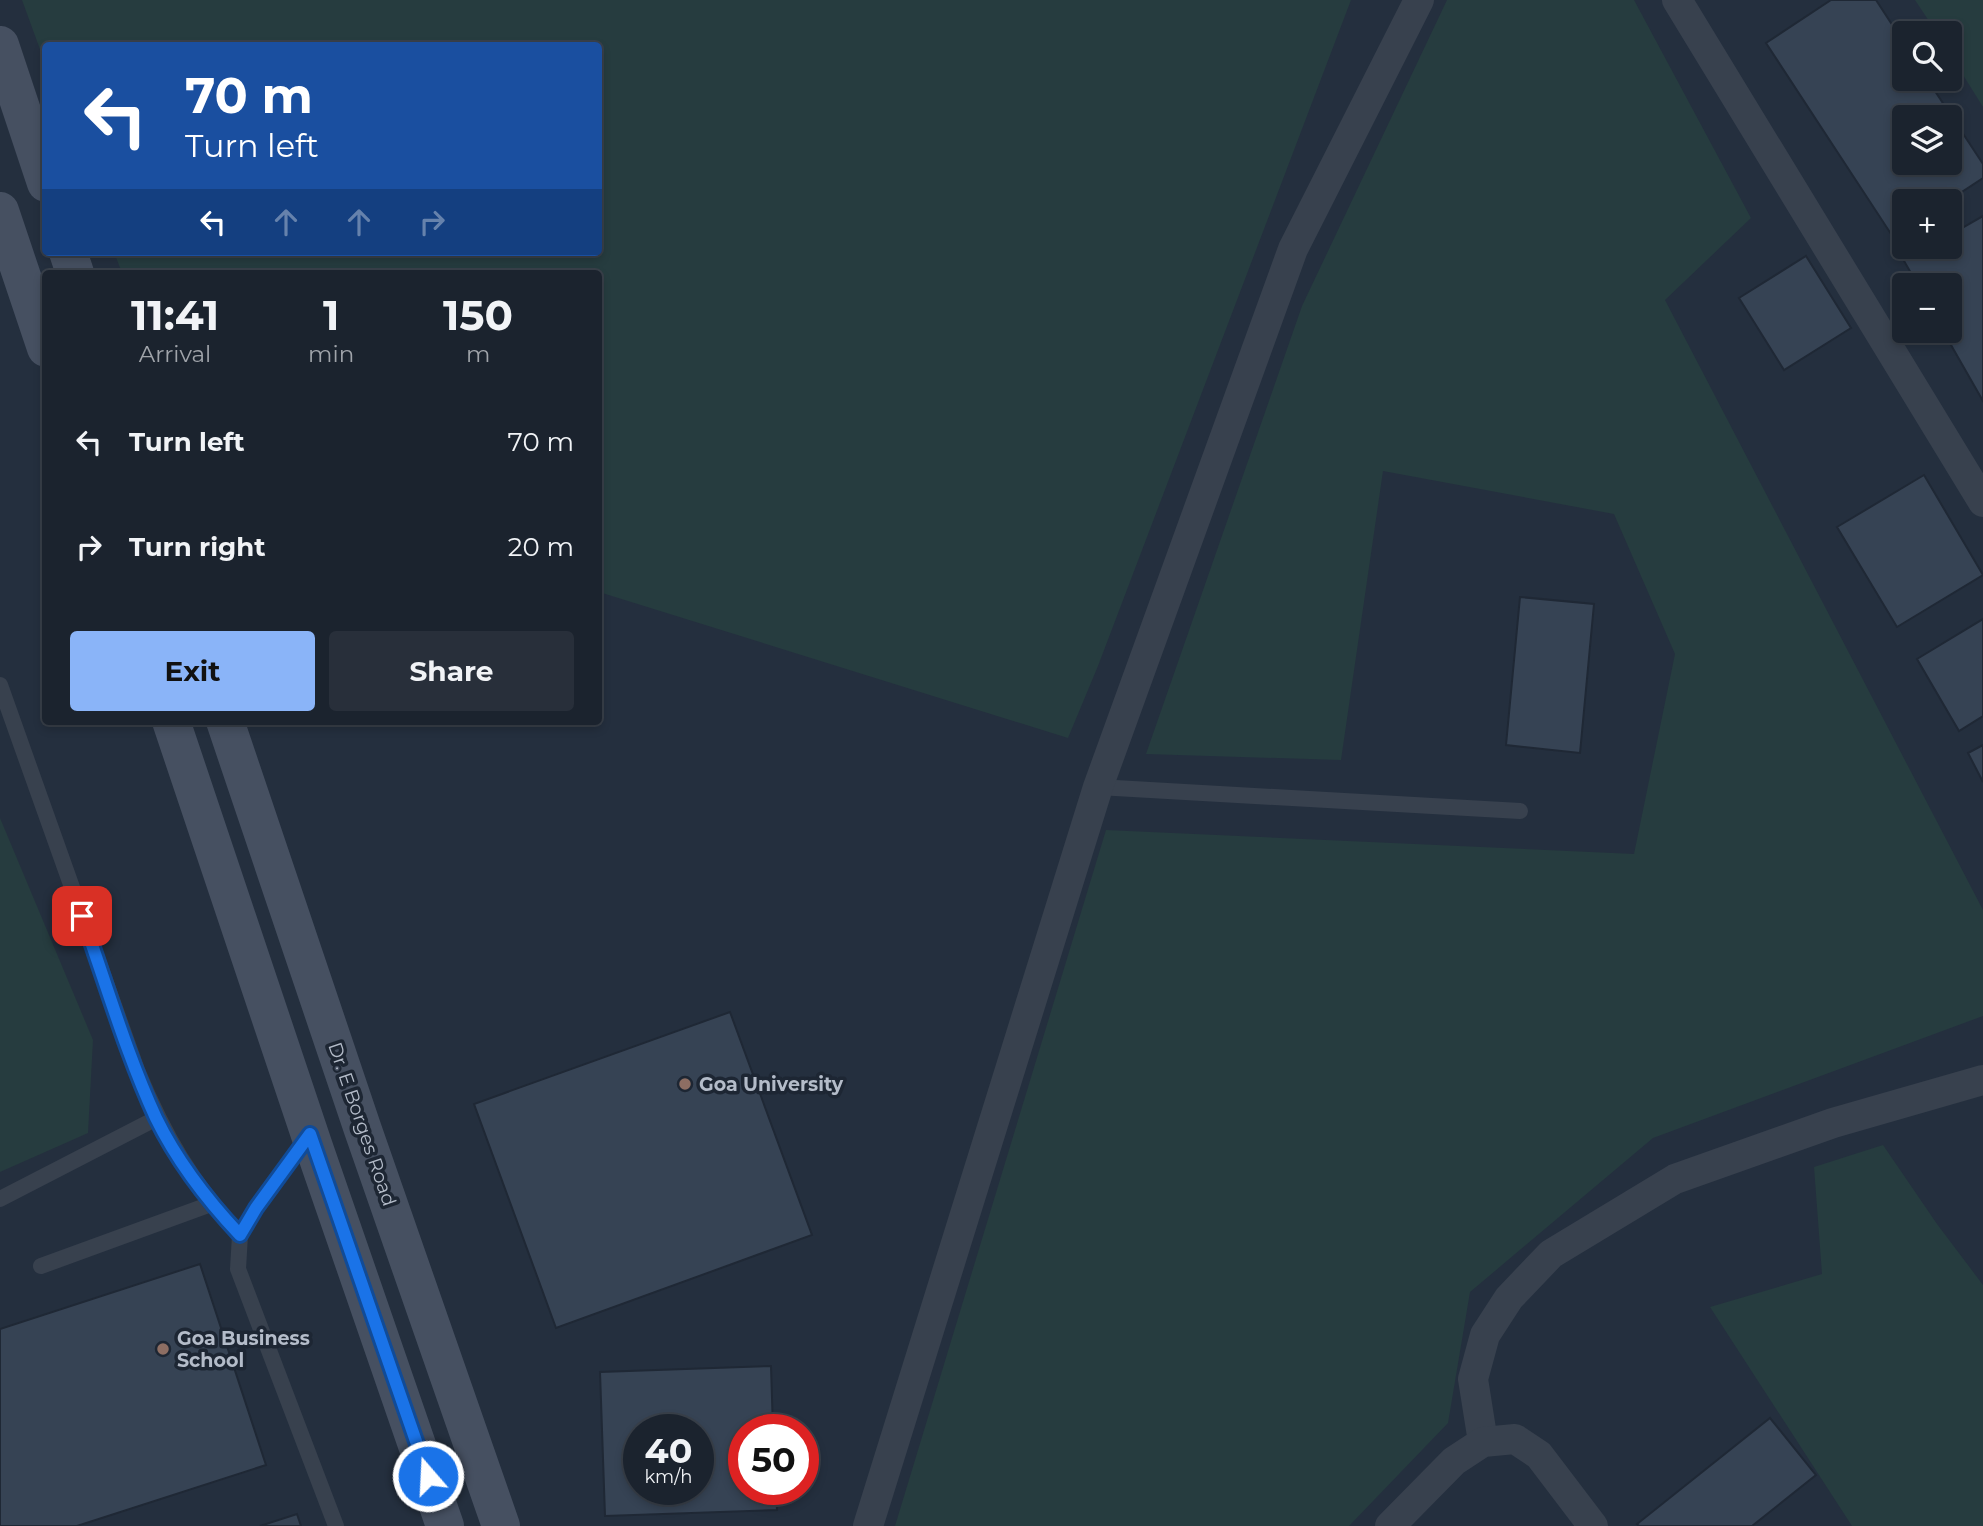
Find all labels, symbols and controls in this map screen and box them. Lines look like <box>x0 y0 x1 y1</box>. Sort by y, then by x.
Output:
map controls <box>1892 21 1962 343</box>
button: search <box>1892 21 1962 91</box>
text: 70 m <box>185 66 313 125</box>
icon: left <box>70 70 161 161</box>
button: layers <box>1892 105 1962 175</box>
text: Turn left <box>185 126 319 165</box>
button: + <box>1892 189 1962 259</box>
icon: left <box>194 203 232 241</box>
icon: ahead <box>267 203 305 241</box>
icon: ahead <box>340 203 378 241</box>
icon: right <box>413 203 451 241</box>
button: − <box>1892 273 1962 343</box>
text: 11:41 <box>131 289 219 341</box>
text: 1 <box>323 289 339 341</box>
text: 150 <box>443 289 513 341</box>
text: Arrival <box>139 340 211 368</box>
text: min <box>308 340 354 368</box>
text: m <box>466 340 490 368</box>
icon: left <box>70 423 108 461</box>
text: Turn left <box>129 426 245 458</box>
text: 70 m <box>508 426 574 458</box>
icon: right <box>70 528 108 566</box>
text: Turn right <box>129 531 265 563</box>
text: 20 m <box>508 531 574 563</box>
button: Exit <box>70 631 315 711</box>
button: Share <box>329 631 574 711</box>
pin <box>52 886 112 946</box>
icon: arrive <box>63 897 101 935</box>
street label: Dr. E Borges Road <box>323 1039 401 1209</box>
place label: Goa University <box>699 1073 844 1096</box>
marker: Goa University <box>677 1076 693 1092</box>
place label: Goa Business School <box>177 1327 310 1372</box>
marker: Goa Business School <box>155 1341 171 1357</box>
speed limit sign: 50 <box>728 1414 819 1505</box>
text: 40 <box>645 1429 692 1472</box>
position arrow <box>391 1439 465 1513</box>
text: km/h <box>644 1466 693 1488</box>

